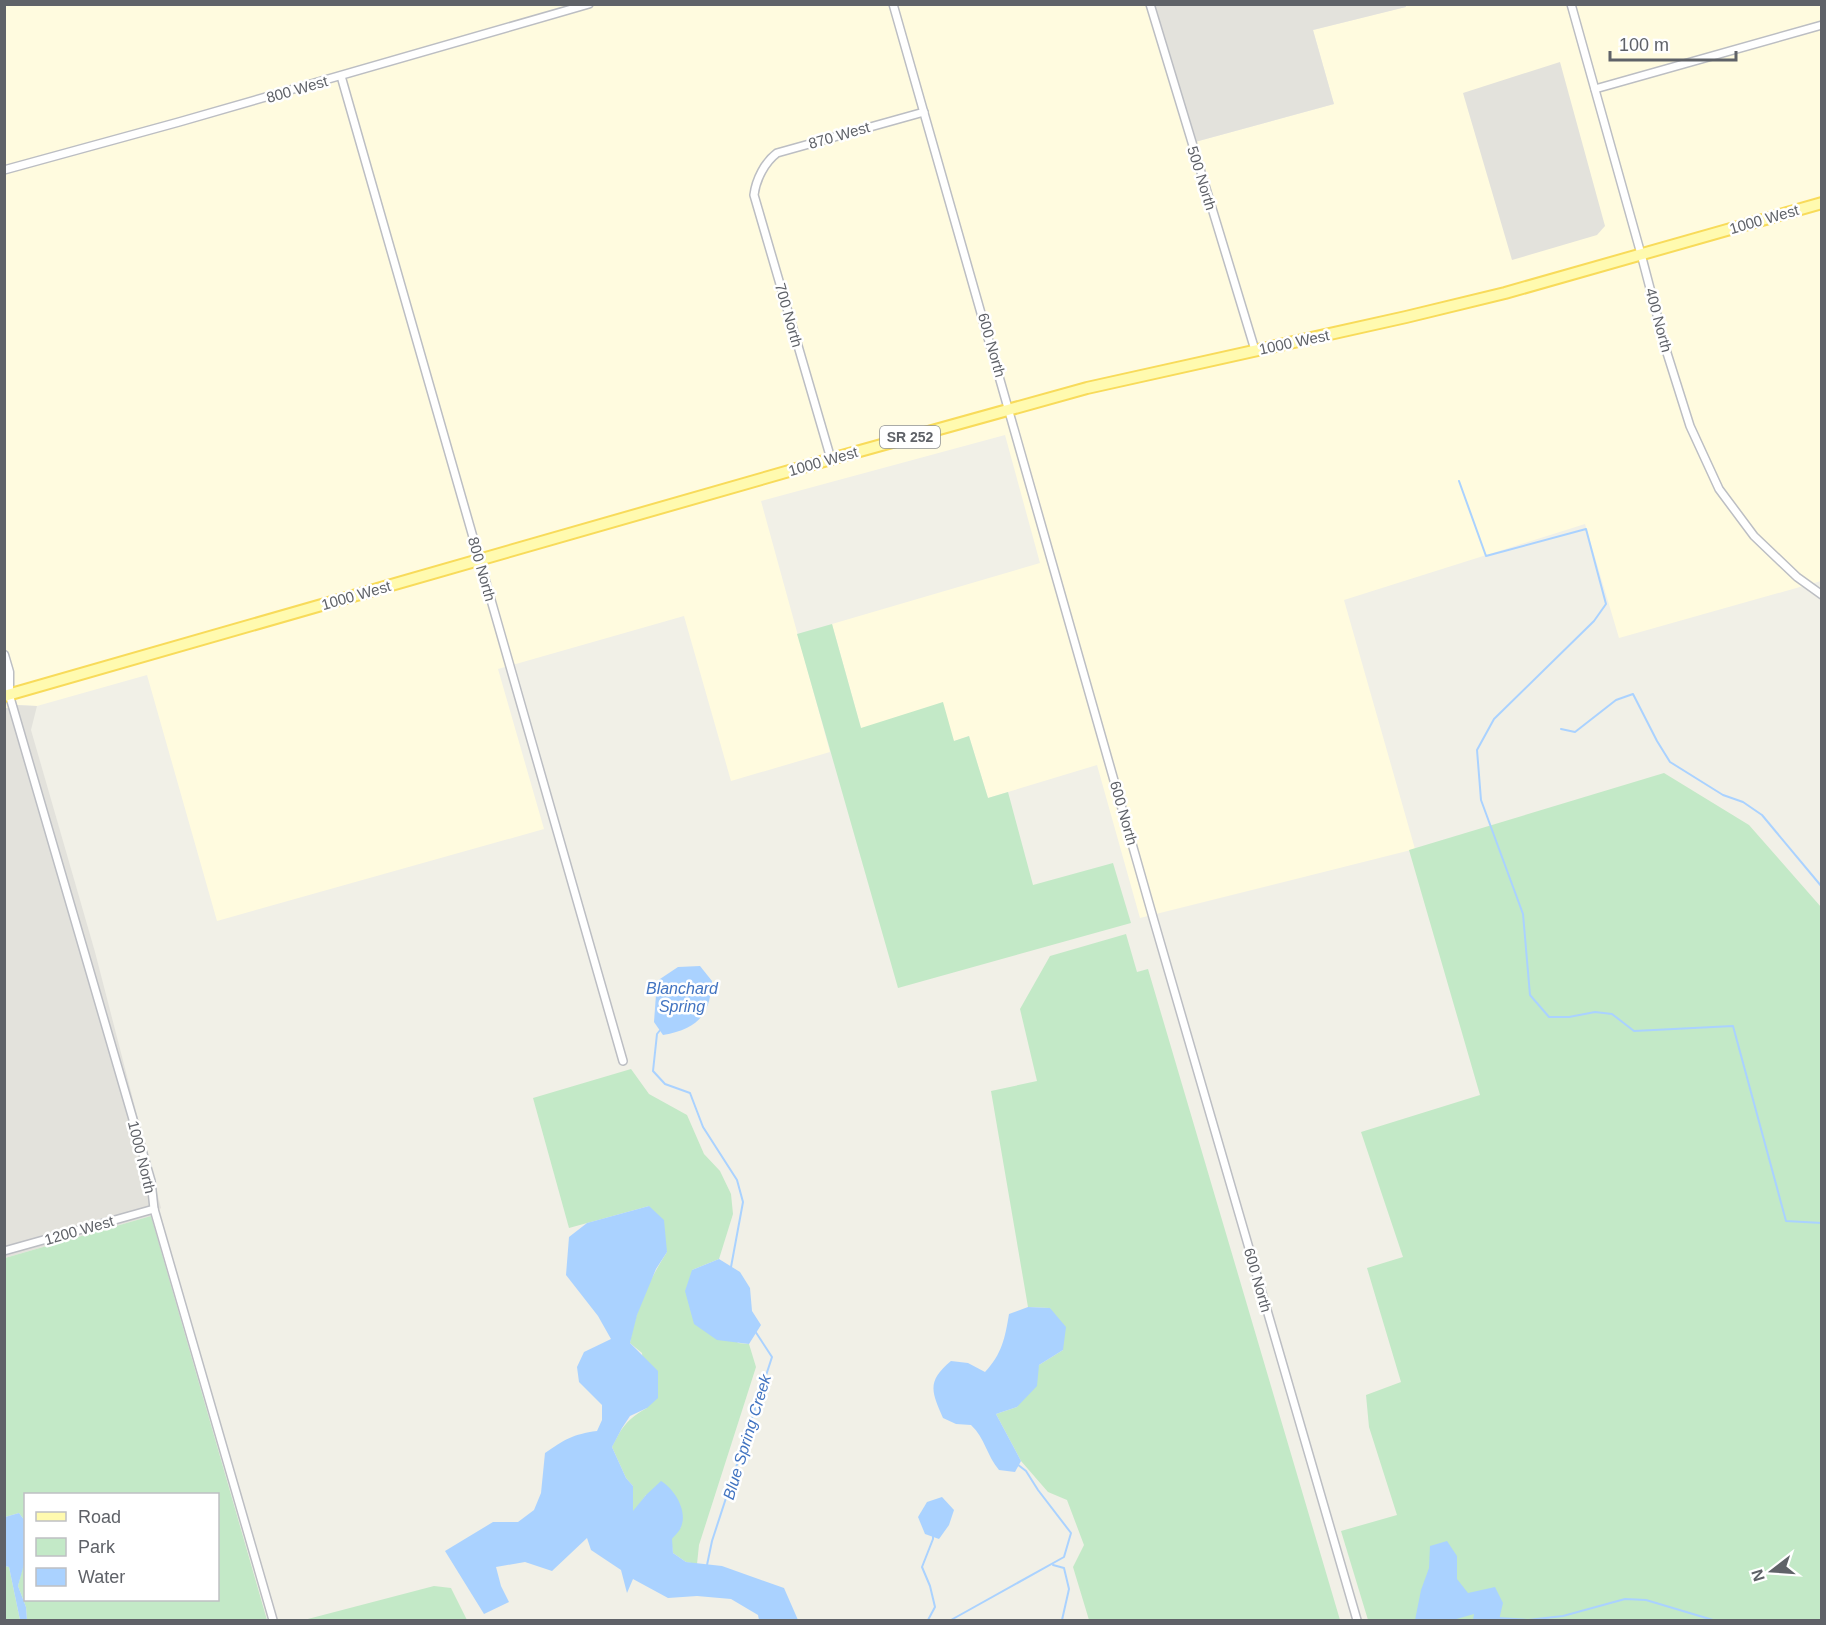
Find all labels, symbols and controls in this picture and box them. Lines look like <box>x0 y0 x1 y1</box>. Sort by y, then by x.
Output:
scale bar <box>1610 24 1736 62</box>
text: 100 m <box>1619 35 1669 55</box>
street label: 800 West <box>264 72 330 106</box>
street label: 870 West <box>806 118 872 152</box>
street label: 500 North <box>1184 144 1220 212</box>
street label: 1000 West <box>1727 201 1801 237</box>
street label: 700 North <box>772 281 806 349</box>
street label: 400 North <box>1642 286 1676 354</box>
street label: 600 North <box>975 311 1009 379</box>
street label: 1000 West <box>1257 326 1332 358</box>
road number: SR 252 <box>880 426 940 448</box>
street label: 1000 West <box>786 443 860 479</box>
street label: 800 North <box>465 535 499 603</box>
street label: 1000 West <box>319 577 393 613</box>
street label: 600 North <box>1107 779 1141 847</box>
water label: Blanchard Spring <box>646 980 719 1015</box>
street label: 1000 North <box>125 1119 159 1195</box>
street label: 1200 West <box>42 1212 116 1248</box>
street label: 600 North <box>1241 1246 1275 1314</box>
water label: Blue Spring Creek <box>720 1371 774 1502</box>
legend <box>24 1493 219 1601</box>
text: Road <box>78 1507 121 1527</box>
text: Park <box>78 1537 116 1557</box>
north arrow <box>1742 1541 1802 1601</box>
text: Water <box>78 1567 125 1587</box>
text: N <box>1748 1567 1768 1583</box>

